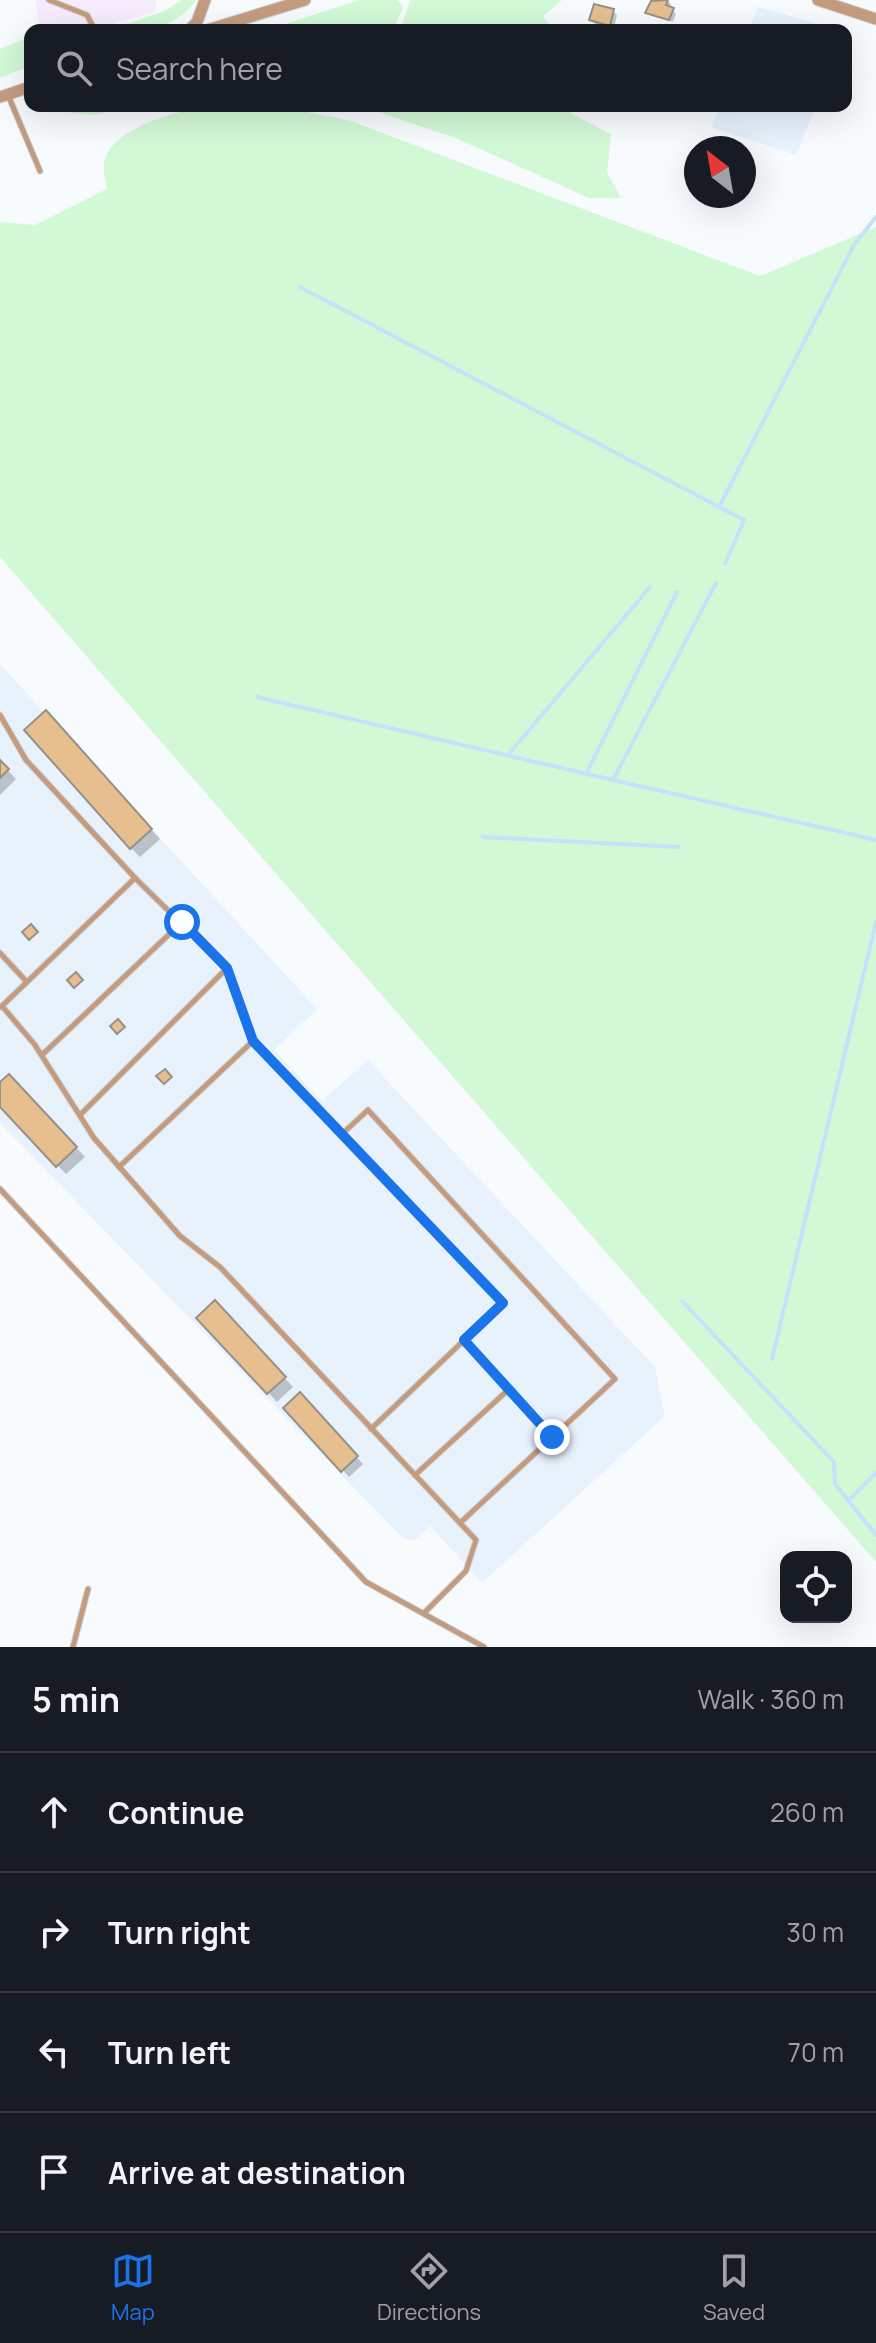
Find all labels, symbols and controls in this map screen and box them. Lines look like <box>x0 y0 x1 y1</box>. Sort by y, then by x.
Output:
search box <box>24 24 852 112</box>
icon: search <box>52 46 96 90</box>
text: Search here <box>116 48 283 89</box>
north arrow <box>684 136 756 208</box>
route start <box>164 904 200 940</box>
route end <box>534 1419 570 1455</box>
map controls <box>780 1551 852 1623</box>
button: locate <box>780 1551 852 1623</box>
text: 5 min <box>32 1676 120 1722</box>
text: Walk · 360 m <box>698 1681 844 1717</box>
icon: ahead <box>32 1790 76 1834</box>
text: Continue <box>108 1792 244 1833</box>
text: 260 m <box>770 1794 844 1830</box>
icon: right <box>32 1910 76 1954</box>
text: Turn right <box>108 1912 251 1953</box>
text: 30 m <box>787 1914 844 1950</box>
icon: left <box>32 2030 76 2074</box>
text: Turn left <box>108 2032 231 2073</box>
text: 70 m <box>788 2034 844 2070</box>
icon: arrive <box>32 2150 76 2194</box>
text: Arrive at destination <box>108 2152 406 2193</box>
tab: Map <box>111 2249 155 2327</box>
tab: Directions <box>377 2249 481 2327</box>
tab: Saved <box>703 2249 765 2327</box>

